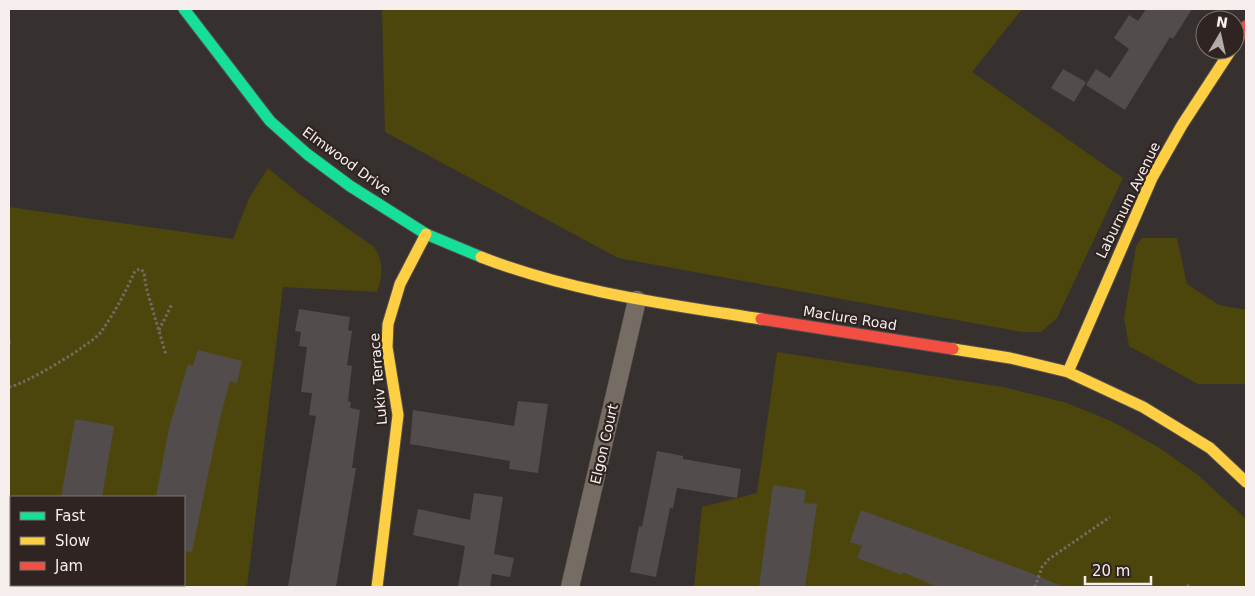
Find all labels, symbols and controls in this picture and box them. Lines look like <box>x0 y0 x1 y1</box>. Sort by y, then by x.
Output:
north arrow <box>1195 10 1245 60</box>
text: N <box>1215 13 1229 31</box>
street label: Elmwood Drive <box>300 123 394 199</box>
street label: Laburnum Avenue <box>1093 139 1163 261</box>
street label: Maclure Road <box>802 303 898 333</box>
street label: Lukiv Terrace <box>366 332 390 426</box>
street label: Elgon Court <box>587 402 621 486</box>
legend <box>10 496 185 586</box>
text: Fast <box>55 507 85 525</box>
text: Slow <box>55 532 90 550</box>
scale bar <box>1085 554 1151 586</box>
text: Jam <box>54 557 83 575</box>
text: 20 m <box>1092 562 1130 580</box>

